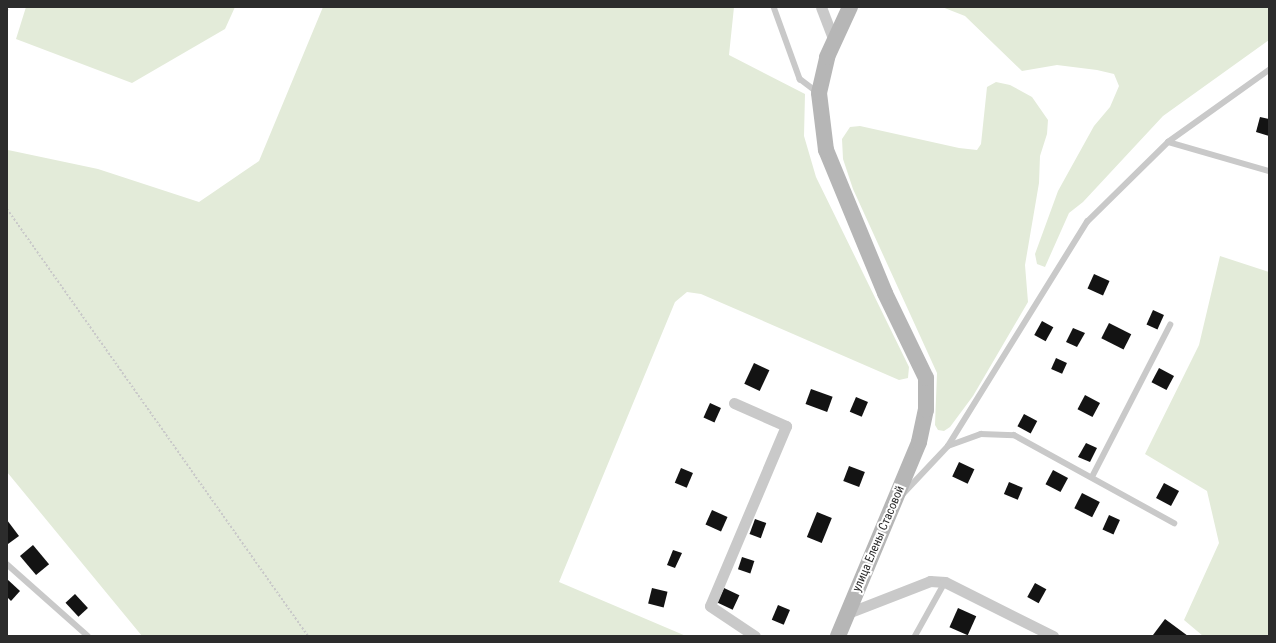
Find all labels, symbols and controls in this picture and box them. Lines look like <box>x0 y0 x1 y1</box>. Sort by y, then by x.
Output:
street label: улица Елены Стасовой <box>850 484 908 594</box>

